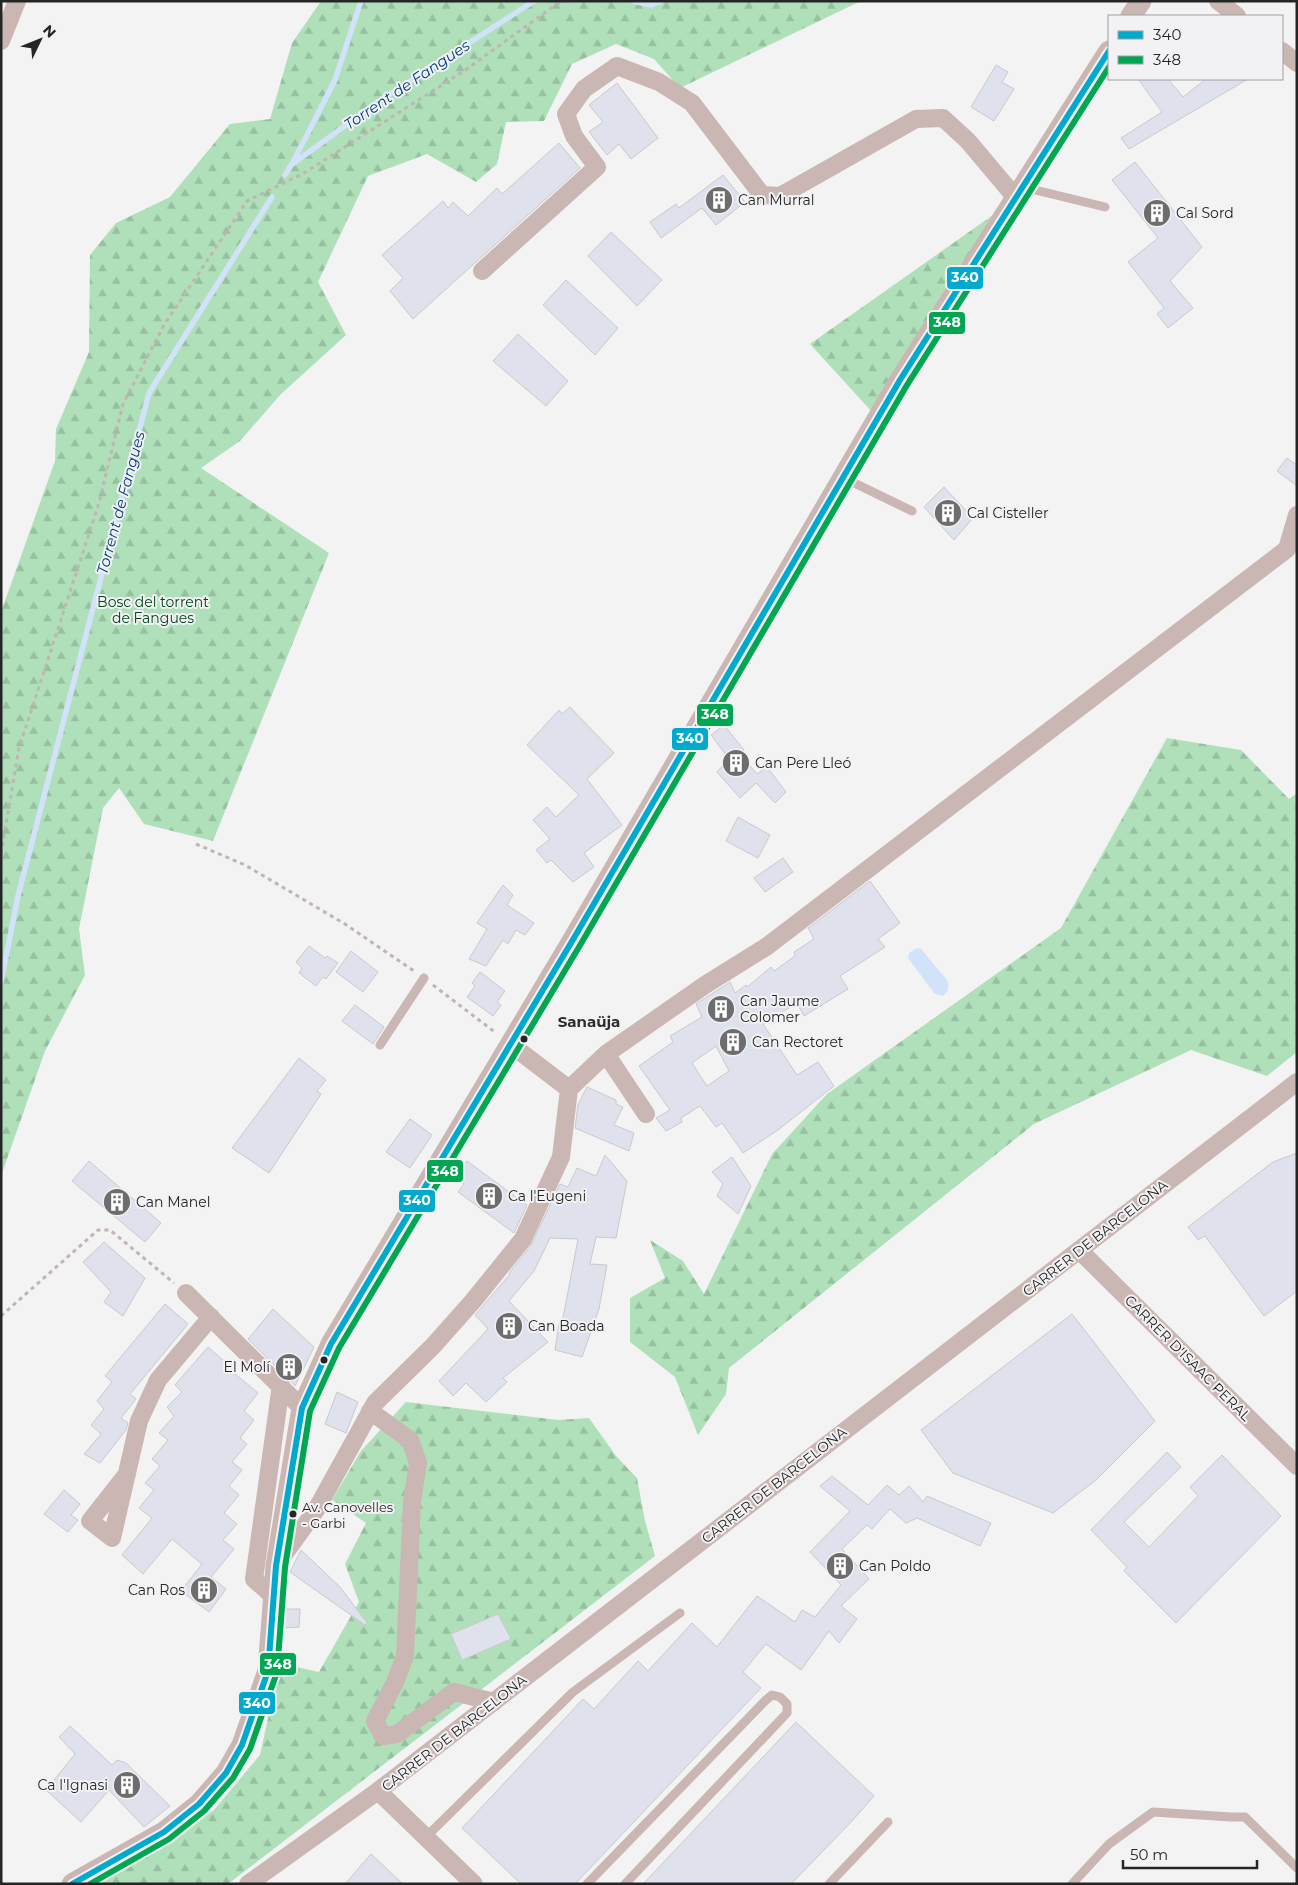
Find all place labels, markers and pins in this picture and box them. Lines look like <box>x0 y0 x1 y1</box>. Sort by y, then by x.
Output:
building icon: Can Murral <box>704 185 734 215</box>
place label: Can Murral <box>738 191 815 209</box>
building icon: Cal Sord <box>1142 198 1172 228</box>
place label: Cal Sord <box>1176 204 1234 222</box>
building icon: Cal Cisteller <box>933 498 963 528</box>
place label: Cal Cisteller <box>967 504 1049 522</box>
building icon: Can Pere Lleó <box>721 748 751 778</box>
place label: Can Pere Lleó <box>755 754 852 772</box>
place label: Can Jaume Colomer <box>740 992 819 1026</box>
building icon: Can Jaume Colomer <box>706 994 736 1024</box>
building icon: Can Rectoret <box>718 1027 748 1057</box>
place label: Can Rectoret <box>752 1033 844 1051</box>
unlabelled marker <box>519 1034 529 1044</box>
building icon: Ca l'Eugeni <box>474 1181 504 1211</box>
building icon: Can Manel <box>102 1187 132 1217</box>
place label: Ca l'Eugeni <box>508 1187 586 1205</box>
place label: Can Manel <box>136 1193 211 1211</box>
building icon: Can Boada <box>494 1311 524 1341</box>
place label: Can Boada <box>528 1317 605 1335</box>
building icon: El Molí <box>274 1352 304 1382</box>
unlabelled marker <box>319 1355 329 1365</box>
place label: El Molí <box>224 1358 271 1376</box>
place label: Av. Canovelles - Garbi <box>302 1499 393 1531</box>
marker: Av. Canovelles - Garbi <box>288 1509 298 1519</box>
building icon: Can Poldo <box>825 1551 855 1581</box>
place label: Can Poldo <box>859 1557 931 1575</box>
building icon: Can Ros <box>189 1575 219 1605</box>
place label: Can Ros <box>128 1581 185 1599</box>
building icon: Ca l'Ignasi <box>112 1770 142 1800</box>
place label: Ca l'Ignasi <box>38 1776 108 1794</box>

